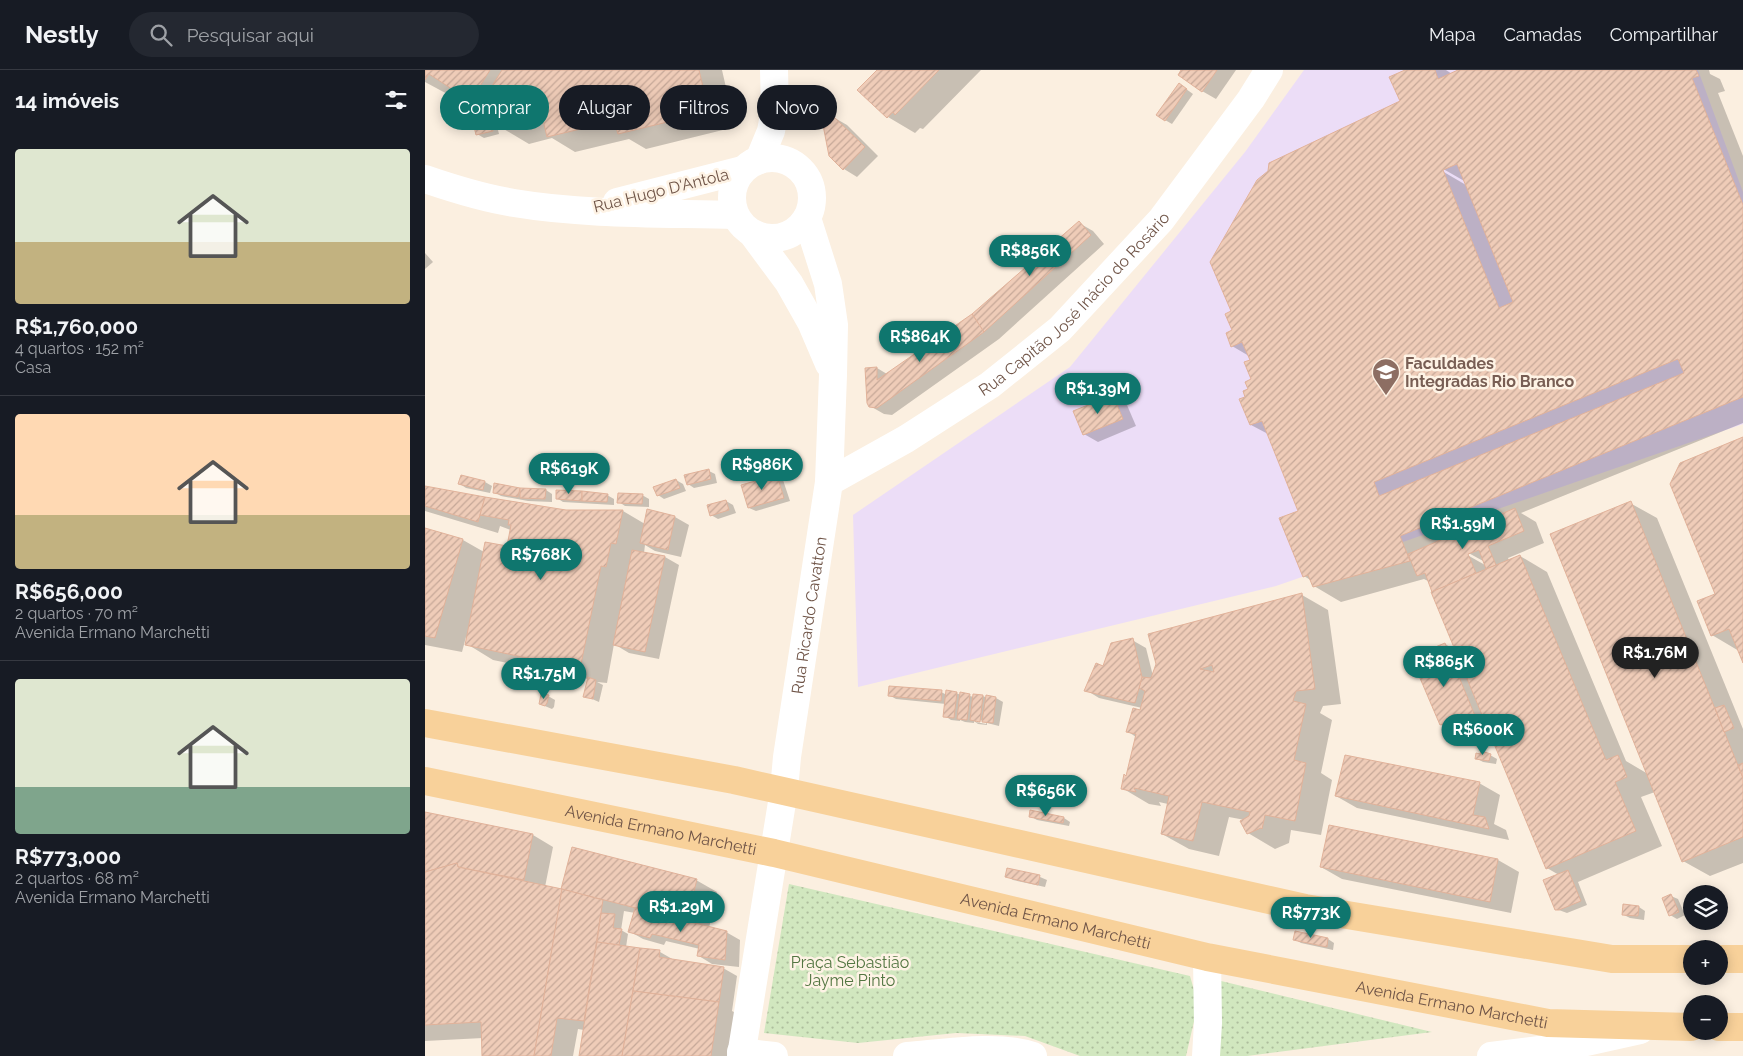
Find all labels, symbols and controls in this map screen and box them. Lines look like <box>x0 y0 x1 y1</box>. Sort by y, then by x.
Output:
search box <box>129 12 479 57</box>
text: Nestly <box>25 20 99 49</box>
icon: search <box>147 21 175 49</box>
text: Pesquisar aqui <box>187 24 314 46</box>
text: Mapa <box>1429 24 1475 45</box>
text: Camadas <box>1503 24 1582 45</box>
text: Compartilhar <box>1610 24 1718 45</box>
chip: Comprar <box>440 85 549 130</box>
chip: Alugar <box>559 85 650 130</box>
chip: Filtros <box>660 85 747 130</box>
chip: Novo <box>757 85 837 130</box>
icon: filters <box>382 86 410 114</box>
text: 14 imóveis <box>15 88 119 113</box>
street label: Rua Hugo D'Antola <box>591 164 731 216</box>
icon: home <box>168 181 258 271</box>
street label: Rua Capitão José Inácio do Rosário <box>975 209 1174 400</box>
pin: R$856K <box>989 234 1071 277</box>
text: R$856K <box>1000 241 1060 260</box>
text: R$1,760,000 <box>15 314 138 339</box>
pin: R$864K <box>879 320 961 363</box>
text: R$864K <box>890 327 950 346</box>
text: 4 quartos · 152 m² <box>15 339 144 358</box>
place label: Faculdades Integradas Rio Branco <box>1405 354 1575 391</box>
school or university icon: Faculdades Integradas Rio Branco <box>1371 357 1401 396</box>
text: Casa <box>15 358 51 377</box>
pin: R$1.39M <box>1052 372 1144 415</box>
text: R$1.39M <box>1066 379 1130 398</box>
icon: home <box>168 447 258 537</box>
pin: R$986K <box>721 448 803 491</box>
pin: R$619K <box>528 452 610 495</box>
text: R$986K <box>732 455 792 474</box>
text: R$619K <box>540 459 598 478</box>
pin: R$1.59M <box>1417 508 1509 550</box>
text: R$1.59M <box>1431 514 1495 533</box>
street label: Rua Ricardo Cavatton <box>788 535 831 695</box>
pin: R$768K <box>500 538 582 581</box>
text: R$768K <box>511 545 571 564</box>
text: R$656,000 <box>15 579 123 604</box>
text: 2 quartos · 70 m² <box>15 604 138 623</box>
text: Avenida Ermano Marchetti <box>15 623 210 642</box>
pin: R$1.76M <box>1609 636 1701 679</box>
text: R$1.76M <box>1623 643 1687 662</box>
pin: R$865K <box>1403 646 1485 688</box>
text: R$865K <box>1414 652 1474 671</box>
pin: R$1.75M <box>498 658 590 700</box>
text: R$1.75M <box>512 664 576 683</box>
icon: home <box>168 712 258 802</box>
pin: R$600K <box>1442 714 1524 756</box>
text: R$600K <box>1453 720 1513 739</box>
pin: R$656K <box>1005 774 1087 817</box>
text: R$656K <box>1016 781 1076 800</box>
street label: Avenida Ermano Marchetti <box>564 801 758 859</box>
text: R$773,000 <box>15 844 121 869</box>
text: 2 quartos · 68 m² <box>15 869 139 888</box>
map controls <box>1683 885 1728 1040</box>
button: layers <box>1683 885 1728 930</box>
text: Avenida Ermano Marchetti <box>15 888 210 907</box>
street label: Avenida Ermano Marchetti <box>958 889 1153 953</box>
pin: R$1.29M <box>635 890 727 933</box>
pin: R$773K <box>1270 896 1352 939</box>
text: R$1.29M <box>649 897 713 916</box>
text: R$773K <box>1282 903 1340 922</box>
button: + <box>1683 940 1728 985</box>
park label: Praça Sebastião Jayme Pinto <box>791 953 909 990</box>
street label: Avenida Ermano Marchetti <box>1354 977 1549 1033</box>
button: − <box>1683 995 1728 1040</box>

